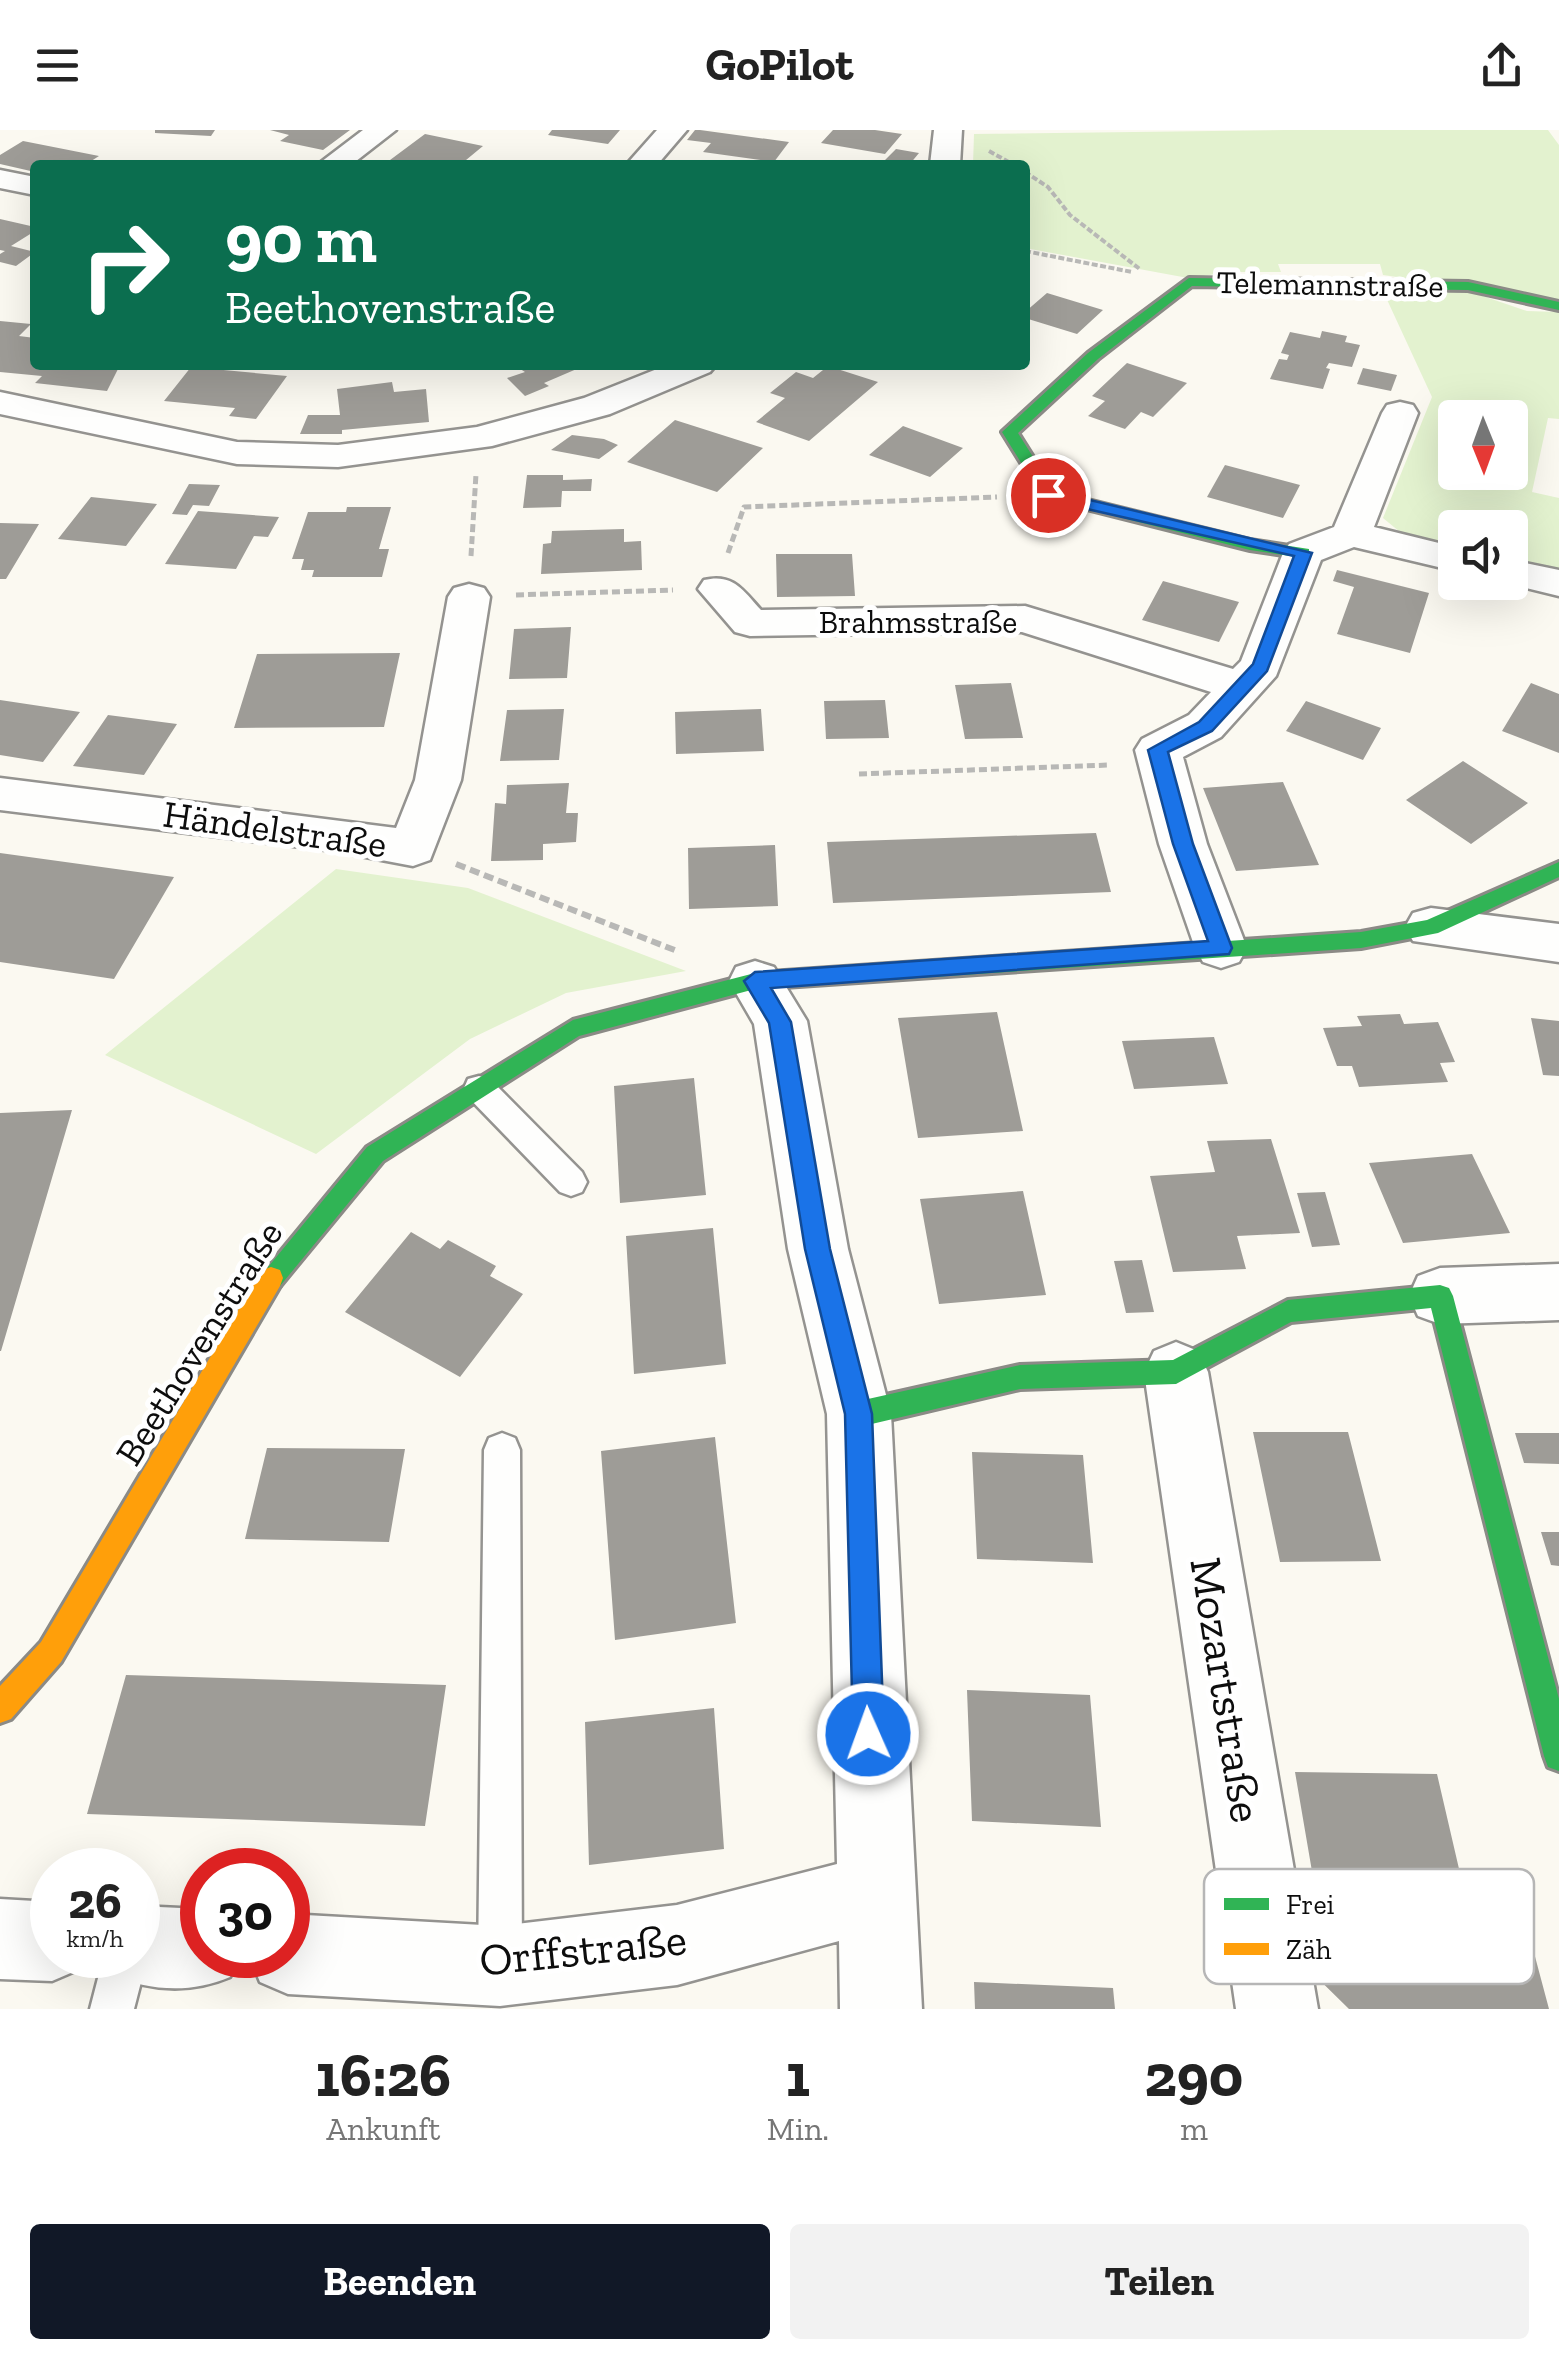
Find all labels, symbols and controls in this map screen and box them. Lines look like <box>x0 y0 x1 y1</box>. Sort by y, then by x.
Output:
icon: menu <box>30 38 85 93</box>
text: GoPilot <box>706 38 853 92</box>
icon: share <box>1474 38 1529 93</box>
text: 90 m <box>225 196 377 280</box>
icon: right <box>60 200 190 330</box>
street label: Telemannstraße <box>1216 263 1444 305</box>
text: Beethovenstraße <box>225 281 555 335</box>
north arrow <box>1438 400 1528 490</box>
map controls <box>1438 400 1528 600</box>
pin <box>1006 453 1091 538</box>
icon: arrive <box>1021 468 1076 523</box>
button: sound <box>1438 510 1528 600</box>
street label: Brahmsstraße <box>819 603 1017 641</box>
street label: Händelstraße <box>160 791 390 867</box>
street label: Beethovenstraße <box>106 1213 292 1473</box>
street label: Mozartstraße <box>1178 1554 1274 1826</box>
position arrow <box>816 1682 920 1786</box>
speed limit sign: 30 <box>180 1848 310 1978</box>
legend <box>1204 1869 1534 1984</box>
text: 26 <box>68 1871 122 1931</box>
text: Frei <box>1286 1888 1335 1921</box>
street label: Orffstraße <box>477 1912 689 1988</box>
text: km/h <box>66 1923 124 1953</box>
text: Zäh <box>1286 1933 1332 1966</box>
text: 16:26 <box>316 2039 451 2111</box>
text: 1 <box>786 2039 810 2111</box>
text: 290 <box>1145 2039 1243 2111</box>
text: Ankunft <box>326 2110 440 2148</box>
text: Min. <box>767 2110 829 2148</box>
text: m <box>1180 2110 1208 2148</box>
button: Beenden <box>30 2224 770 2339</box>
button: Teilen <box>790 2224 1529 2339</box>

